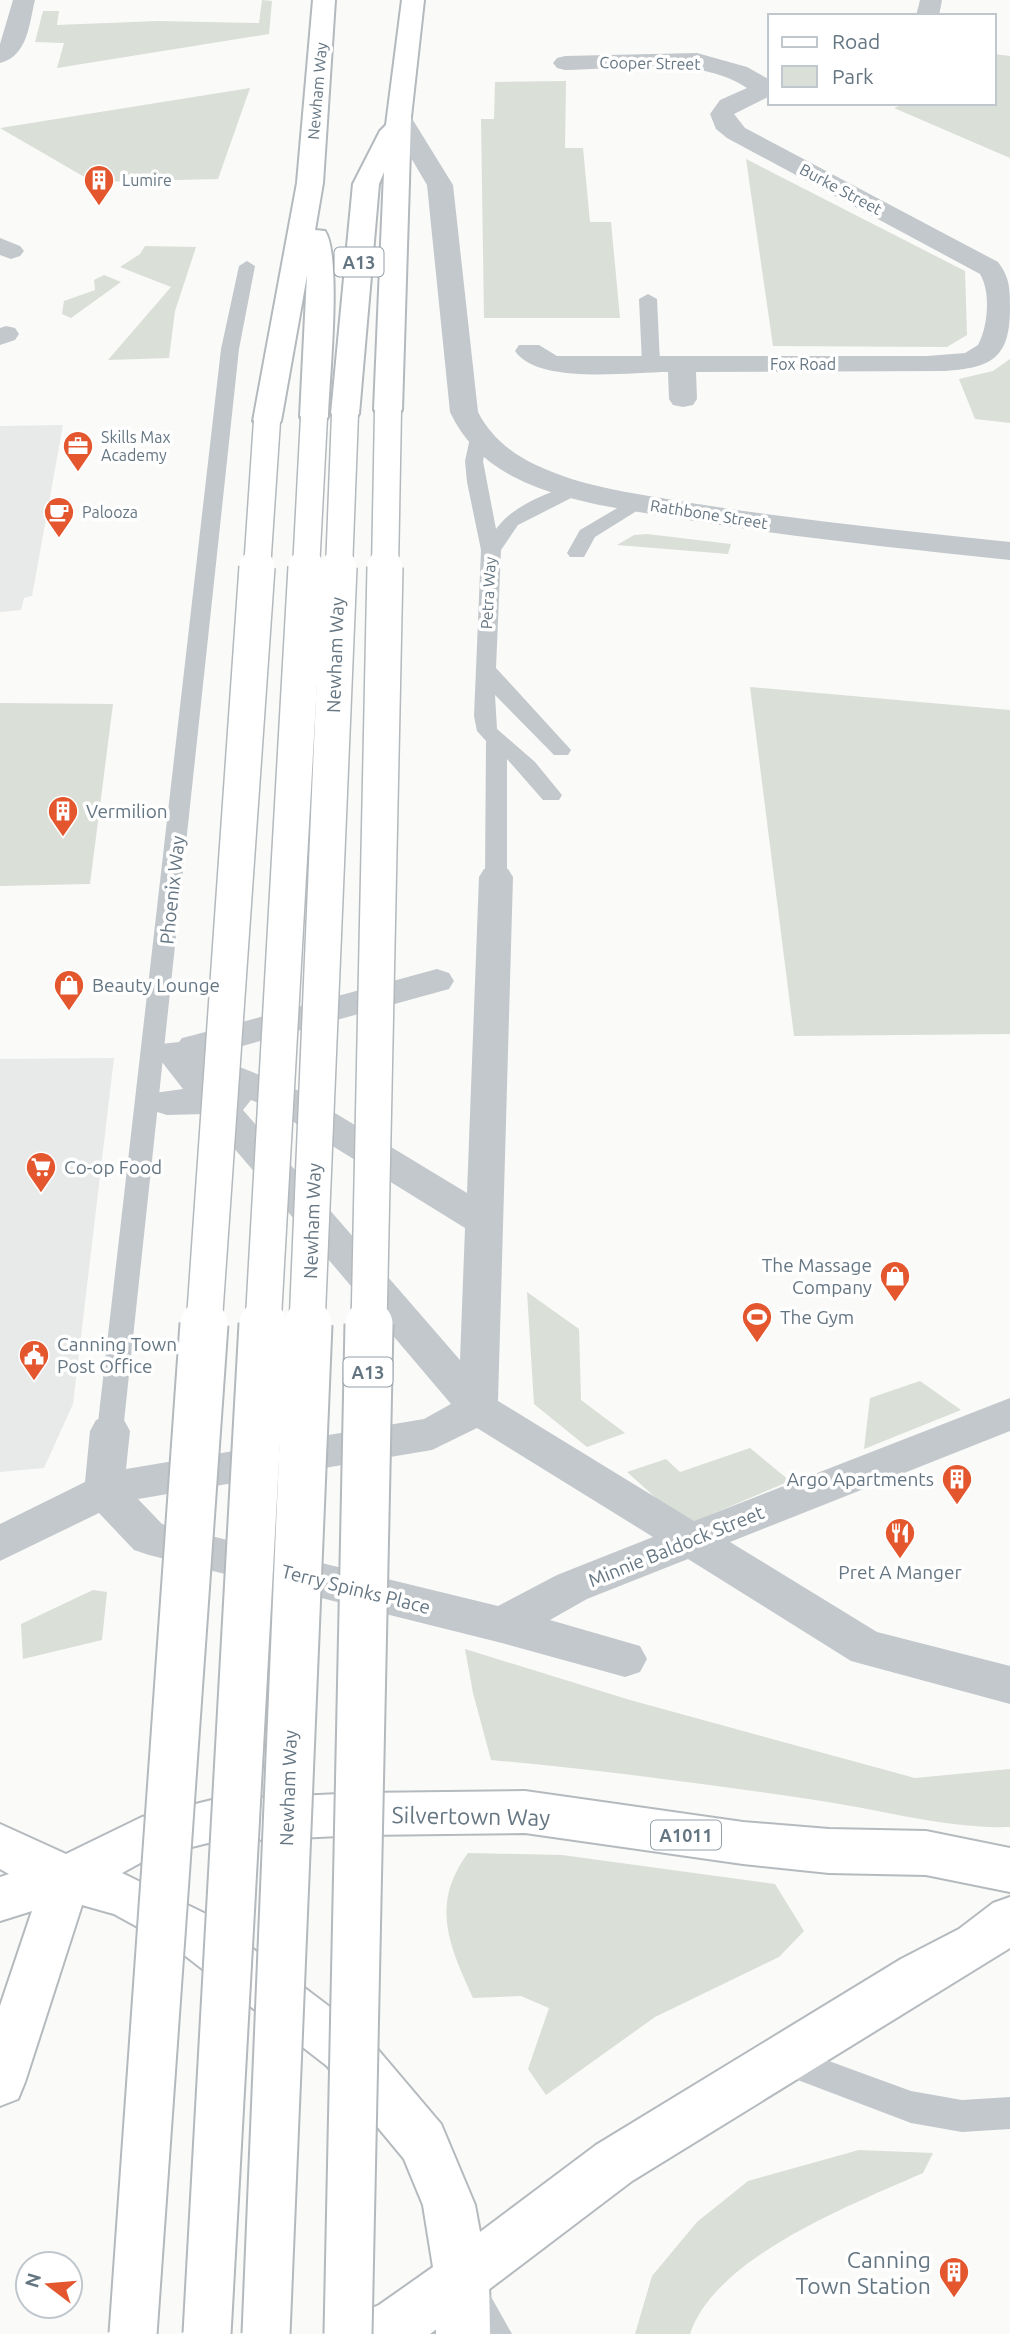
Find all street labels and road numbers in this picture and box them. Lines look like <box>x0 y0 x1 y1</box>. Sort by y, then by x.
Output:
street label: Newham Way <box>304 41 330 141</box>
street label: Cooper Street <box>599 53 701 73</box>
street label: Burke Street <box>797 160 886 218</box>
road number: A13 <box>334 248 384 276</box>
street label: Fox Road <box>770 355 836 373</box>
street label: Rathbone Street <box>649 496 770 532</box>
street label: Petra Way <box>477 556 499 630</box>
street label: Newham Way <box>322 597 348 713</box>
street label: Phoenix Way <box>155 834 189 946</box>
street label: Newham Way <box>299 1163 325 1279</box>
road number: A13 <box>344 1358 392 1386</box>
street label: Minnie Baldock Street <box>585 1501 767 1591</box>
street label: Terry Spinks Place <box>279 1560 433 1618</box>
street label: Newham Way <box>275 1730 301 1846</box>
street label: Silvertown Way <box>391 1802 551 1830</box>
road number: A1011 <box>651 1821 721 1850</box>

